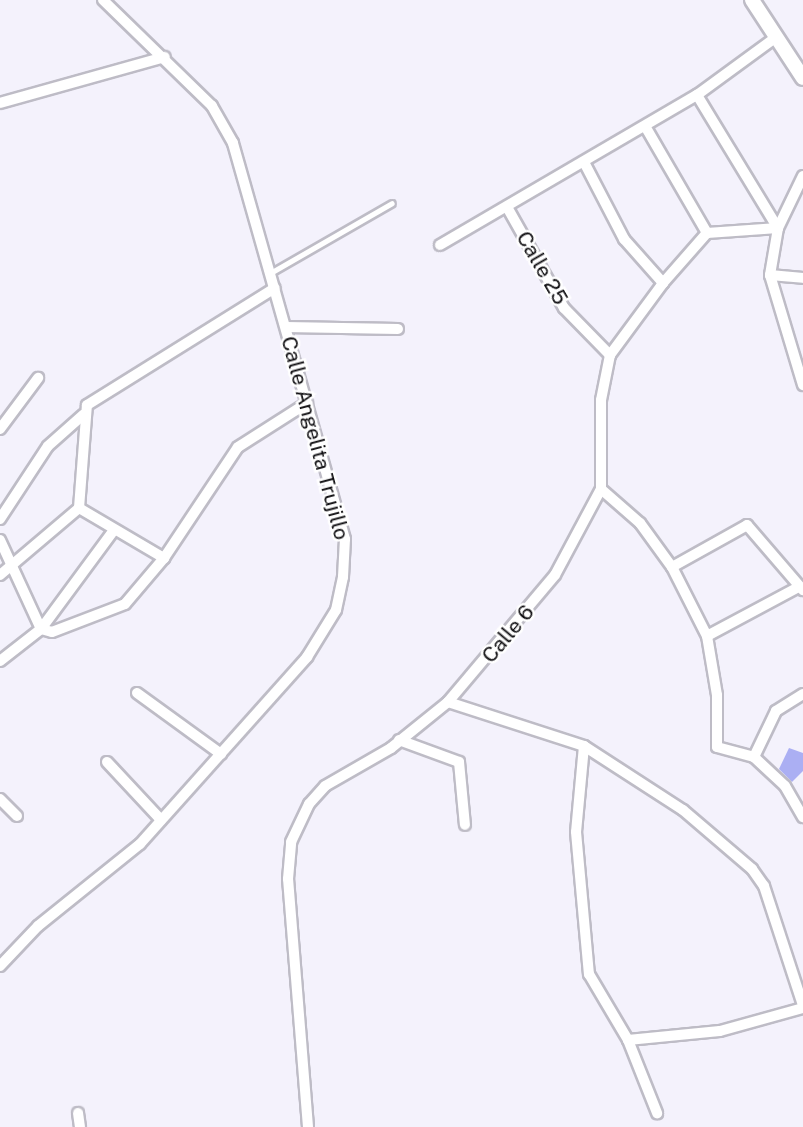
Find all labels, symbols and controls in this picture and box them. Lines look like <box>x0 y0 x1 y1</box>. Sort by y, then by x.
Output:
street label: Calle 25 <box>511 227 573 309</box>
street label: Calle Angelita Trujillo <box>276 333 354 543</box>
street label: Calle 6 <box>477 600 539 668</box>

